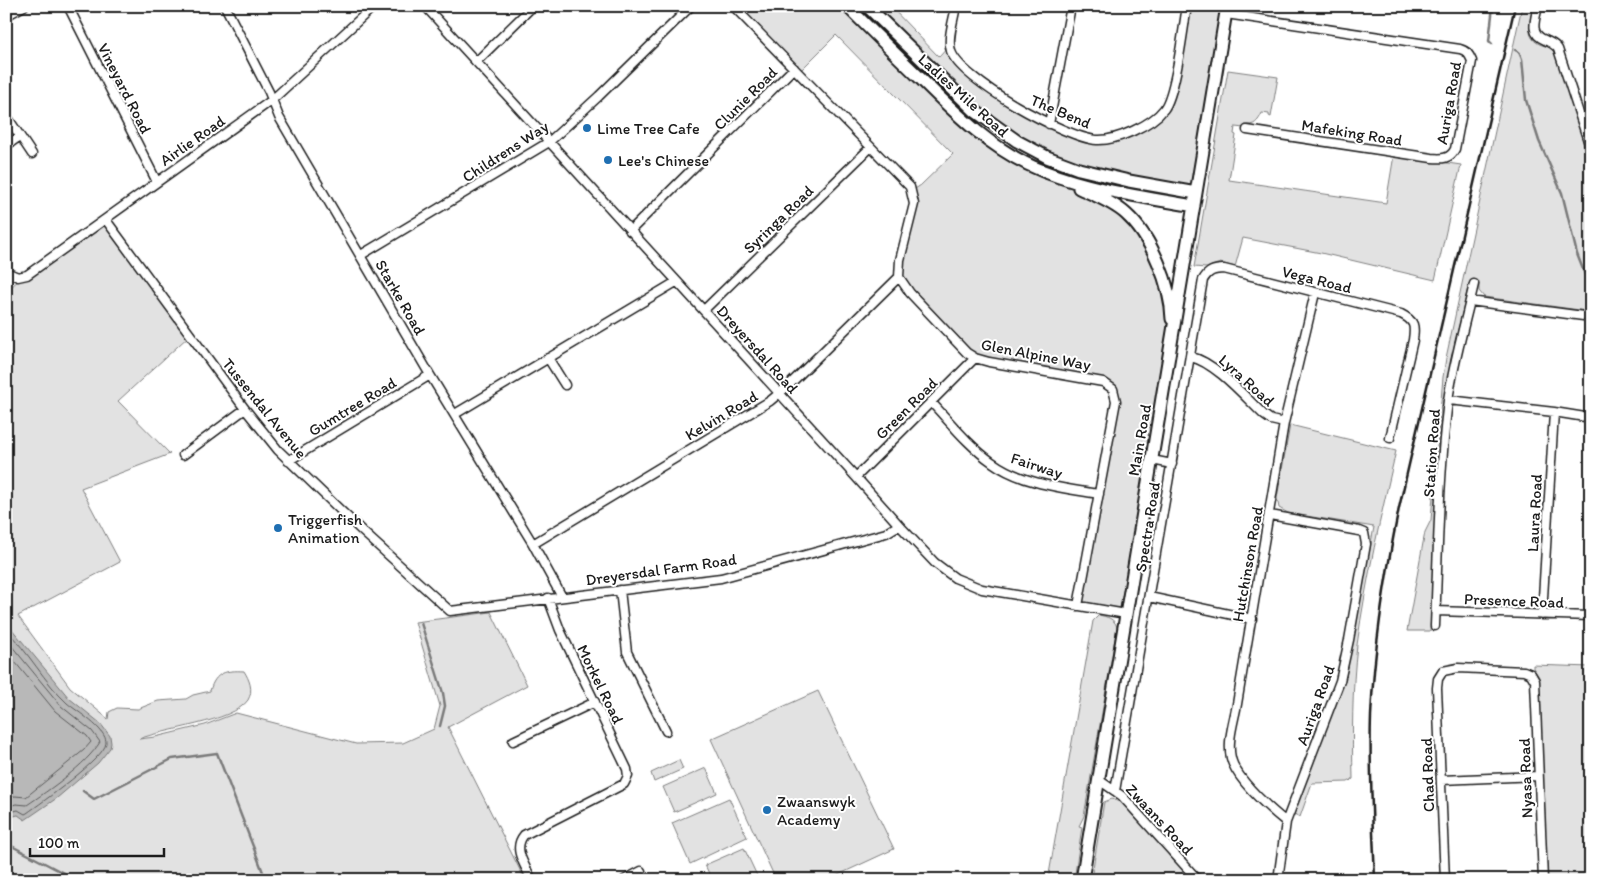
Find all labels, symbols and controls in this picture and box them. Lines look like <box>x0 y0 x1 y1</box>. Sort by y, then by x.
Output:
street label: Vineyard Road <box>94 40 156 137</box>
street label: Ladies Mile Road <box>914 50 1013 141</box>
street label: Auriga Road <box>1432 60 1465 146</box>
street label: Clunie Road <box>710 63 781 134</box>
street label: The Bend <box>1028 90 1094 133</box>
street label: Airlie Road <box>156 111 229 170</box>
street label: Mafeking Road <box>1300 115 1404 150</box>
street label: Childrens Way <box>459 116 552 186</box>
place label: Lime Tree Cafe <box>597 119 700 138</box>
marker: Lime Tree Cafe <box>581 122 593 134</box>
place label: Lee's Chinese <box>618 151 709 170</box>
marker: Lee's Chinese <box>602 154 614 166</box>
street label: Syringa Road <box>739 181 818 257</box>
street label: Starke Road <box>371 256 430 338</box>
street label: Vega Road <box>1280 262 1354 297</box>
street label: Dreyersdal Road <box>713 301 802 398</box>
street label: Glen Alpine Way <box>979 335 1093 375</box>
street label: Lyra Road <box>1215 350 1279 410</box>
street label: Tussendal Avenue <box>218 354 311 463</box>
street label: Gumtree Road <box>305 373 400 440</box>
street label: Green Road <box>871 373 942 443</box>
street label: Kelvin Road <box>681 386 761 445</box>
street label: Main Road <box>1124 402 1155 477</box>
street label: Station Road <box>1419 408 1444 498</box>
street label: Fairway <box>1009 448 1065 483</box>
street label: Laura Road <box>1523 473 1546 552</box>
street label: Spectra Road <box>1131 480 1164 573</box>
street label: Hutchinson Road <box>1228 505 1267 623</box>
place label: Triggerfish Animation <box>288 510 363 547</box>
marker: Triggerfish Animation <box>272 522 284 534</box>
street label: Dreyersdal Farm Road <box>584 549 738 589</box>
street label: Presence Road <box>1464 589 1565 612</box>
street label: Morkel Road <box>573 641 628 727</box>
street label: Auriga Road <box>1292 662 1339 748</box>
street label: Chad Road <box>1417 737 1438 813</box>
street label: Nyasa Road <box>1515 737 1536 818</box>
street label: Zwaans Road <box>1122 780 1197 859</box>
place label: Zwaanswyk Academy <box>777 792 856 829</box>
marker: Zwaanswyk Academy <box>761 804 773 816</box>
scale bar <box>30 826 164 858</box>
text: 100 m <box>38 834 80 852</box>

